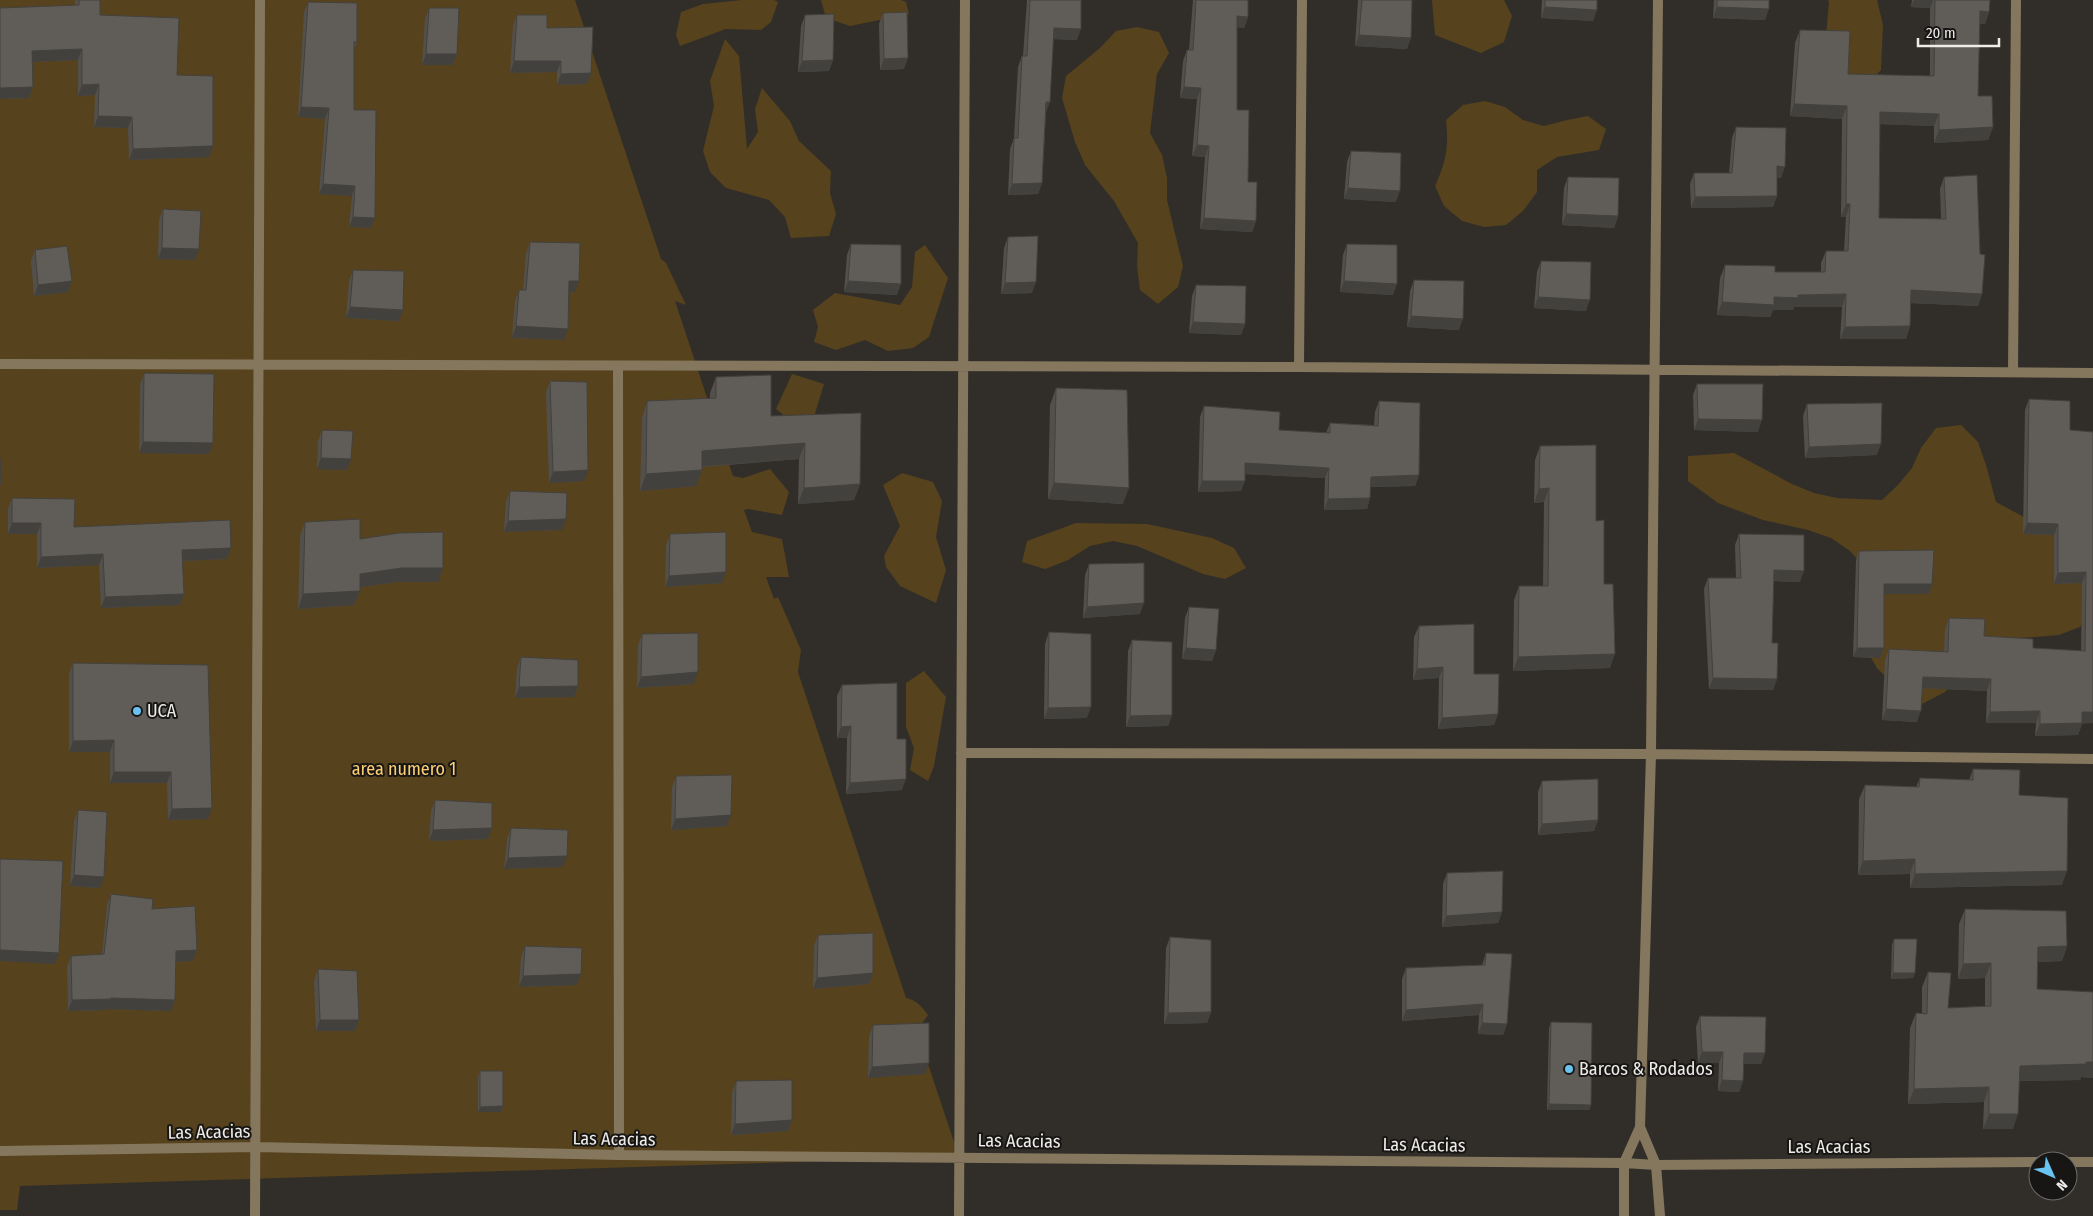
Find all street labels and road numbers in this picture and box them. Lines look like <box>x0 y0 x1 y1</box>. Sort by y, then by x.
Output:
street label: Las Acacias <box>167 1120 251 1144</box>
street label: Las Acacias <box>572 1127 656 1151</box>
street label: Las Acacias <box>977 1129 1061 1153</box>
street label: Las Acacias <box>1382 1133 1466 1157</box>
street label: Las Acacias <box>1788 1136 1871 1158</box>

